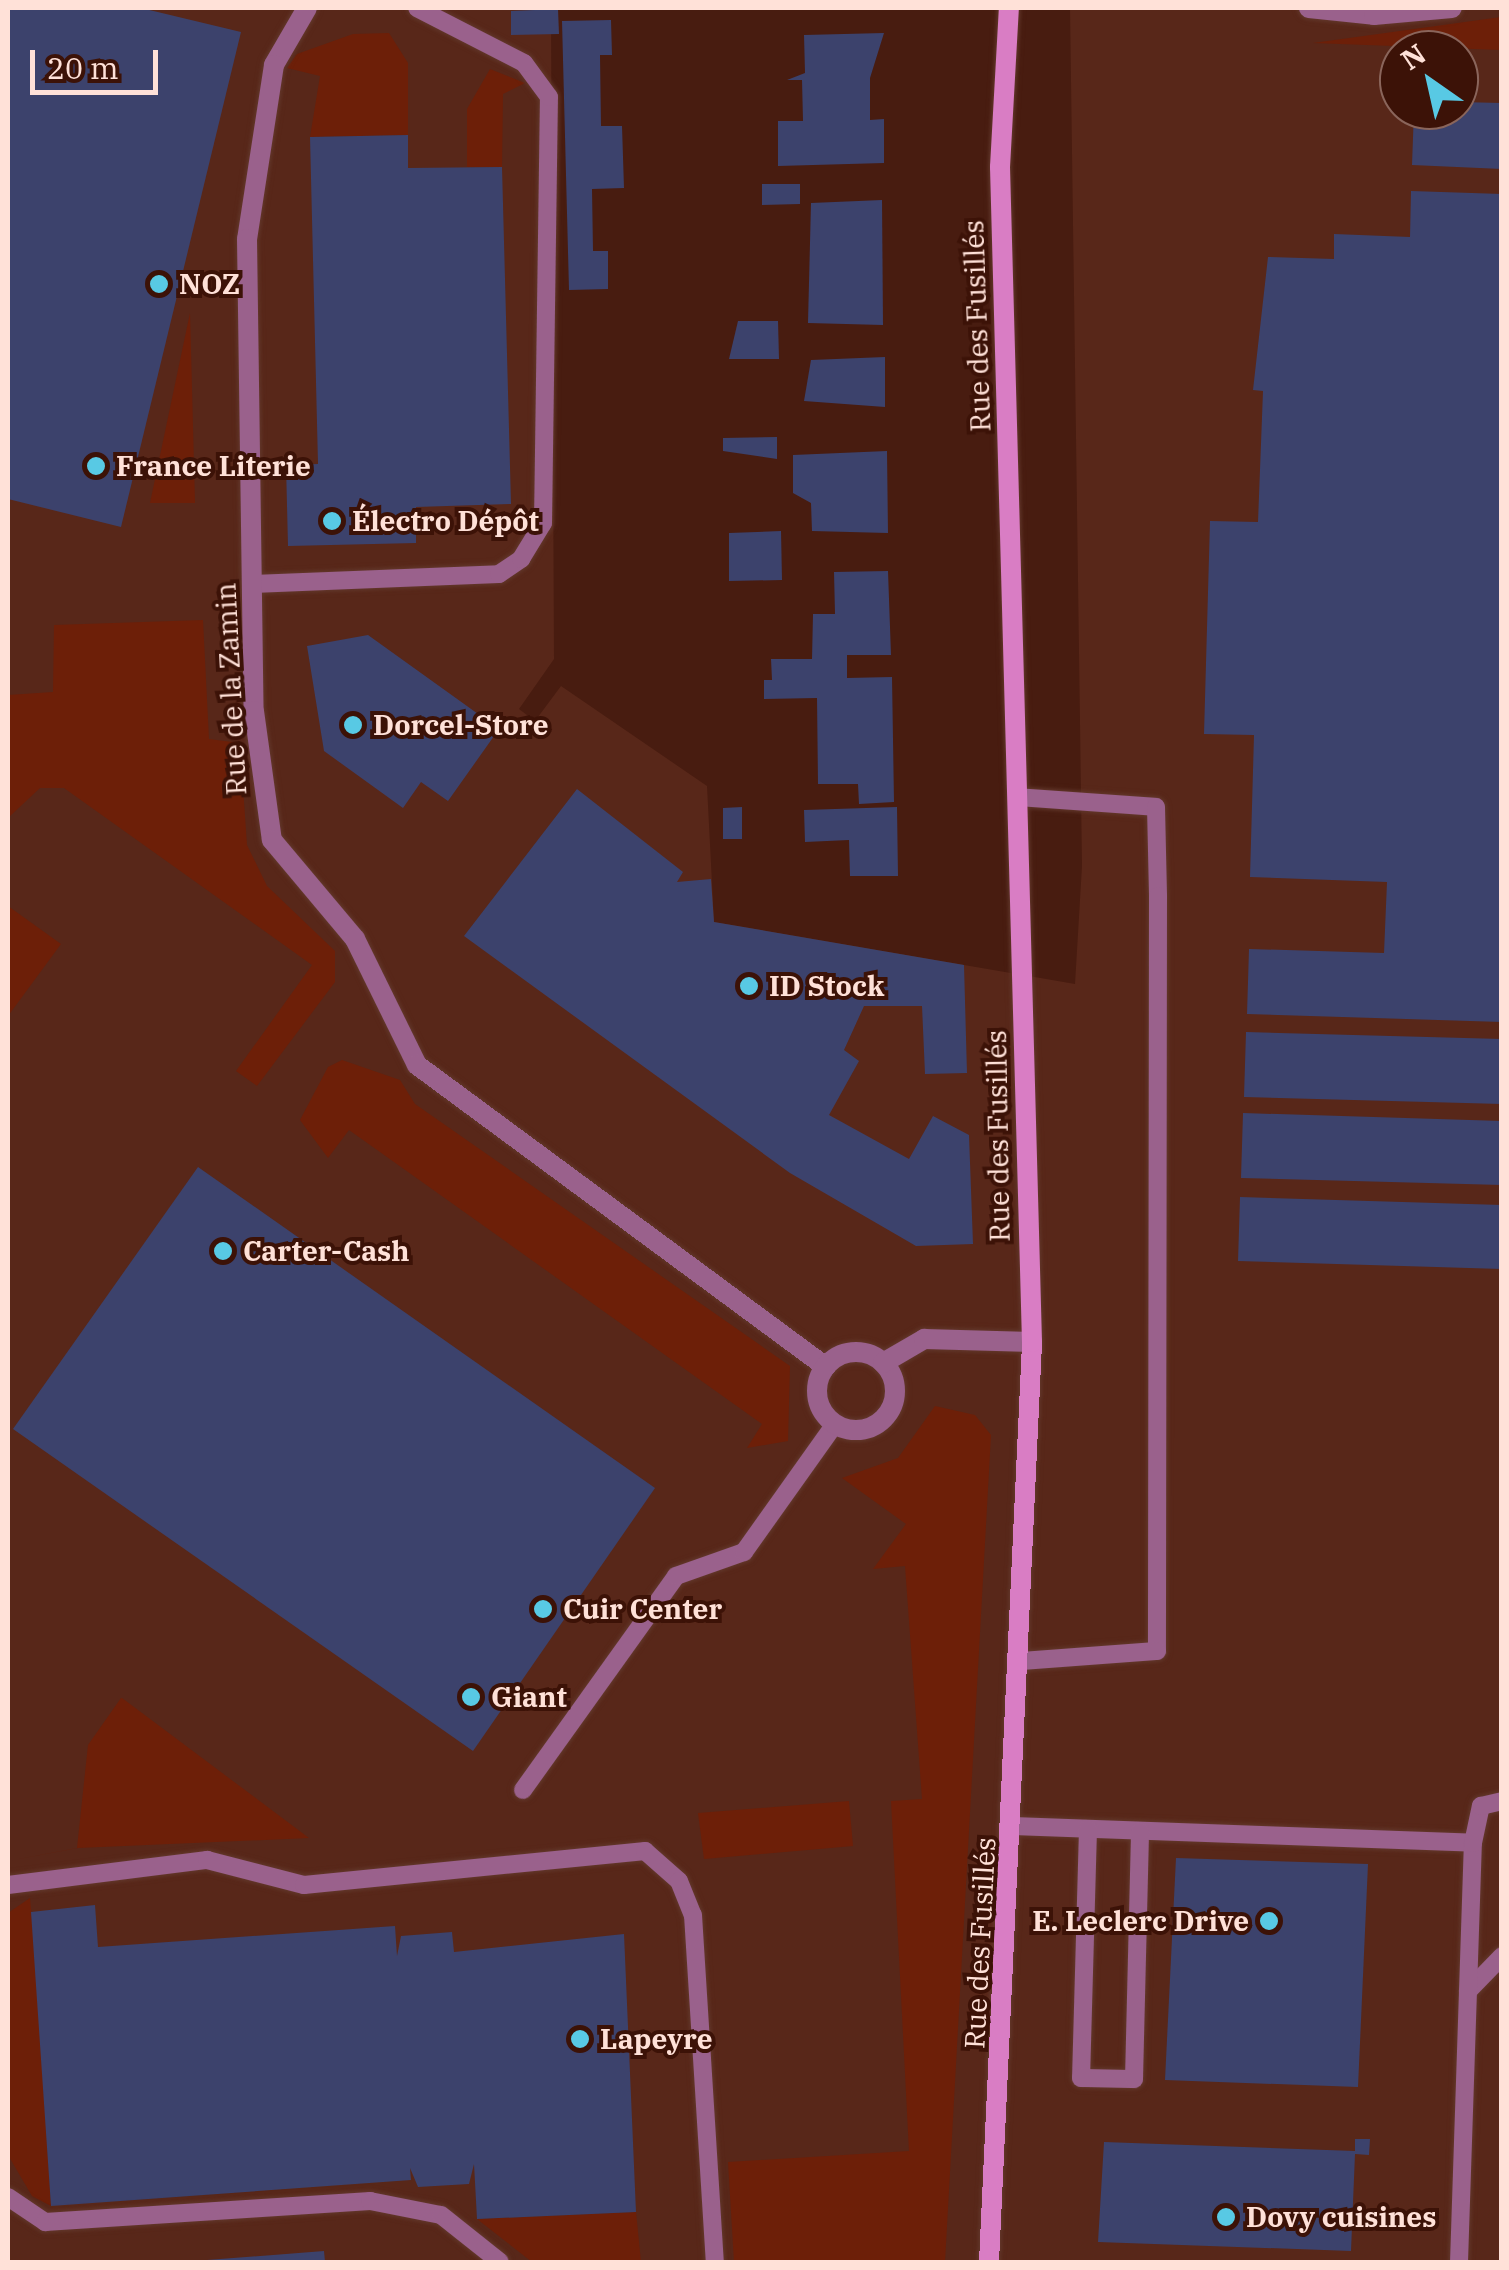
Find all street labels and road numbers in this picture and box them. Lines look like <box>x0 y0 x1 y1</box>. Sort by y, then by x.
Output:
street label: Rue des Fusillés <box>957 220 997 432</box>
street label: Rue de la Zamin <box>209 582 253 796</box>
street label: Rue des Fusillés <box>979 1030 1017 1242</box>
street label: Rue des Fusillés <box>958 1836 1002 2050</box>

